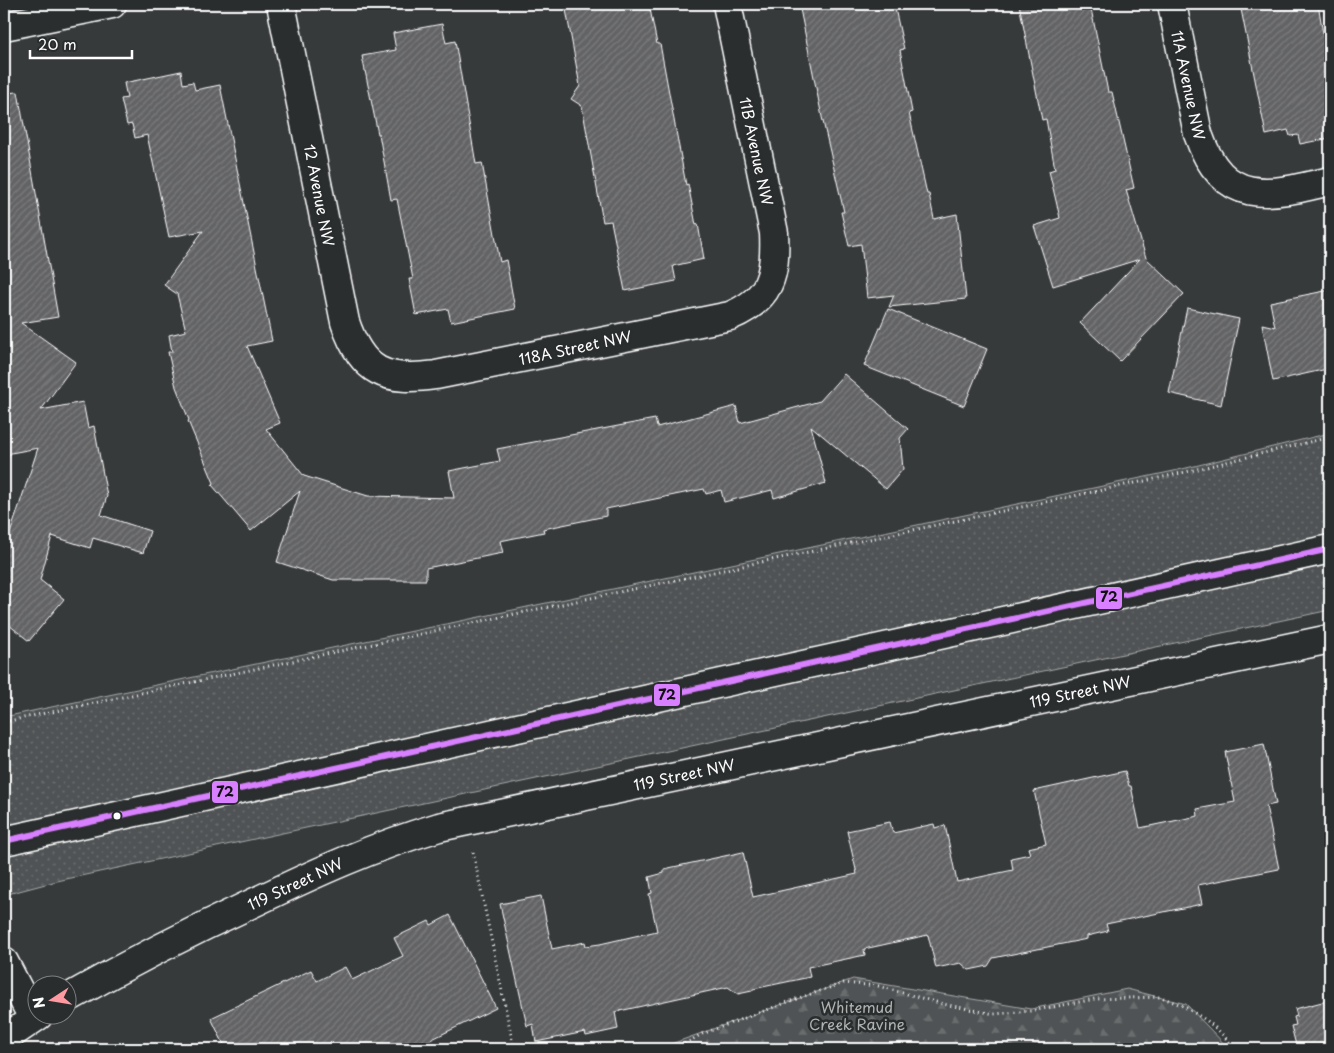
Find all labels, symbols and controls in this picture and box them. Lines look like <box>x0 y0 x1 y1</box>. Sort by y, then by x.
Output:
scale bar <box>30 28 132 60</box>
street label: 11A Avenue NW <box>1166 28 1212 142</box>
text: 20 m <box>38 32 77 55</box>
street label: 11B Avenue NW <box>734 95 780 208</box>
street label: 12 Avenue NW <box>299 142 341 249</box>
street label: 118A Street NW <box>517 324 633 370</box>
line badge: 72 <box>1095 586 1123 610</box>
text: 72 <box>1100 586 1118 607</box>
street label: 119 Street NW <box>1027 669 1133 713</box>
line badge: 72 <box>653 683 681 707</box>
text: 72 <box>658 684 676 705</box>
street label: 119 Street NW <box>631 752 737 796</box>
line badge: 72 <box>211 780 239 804</box>
text: 72 <box>216 781 234 802</box>
unlabelled marker <box>112 811 122 821</box>
street label: 119 Street NW <box>243 851 347 915</box>
north arrow <box>28 976 78 1026</box>
text: N <box>27 995 50 1010</box>
park label: Whitemud Creek Ravine <box>809 995 905 1035</box>

